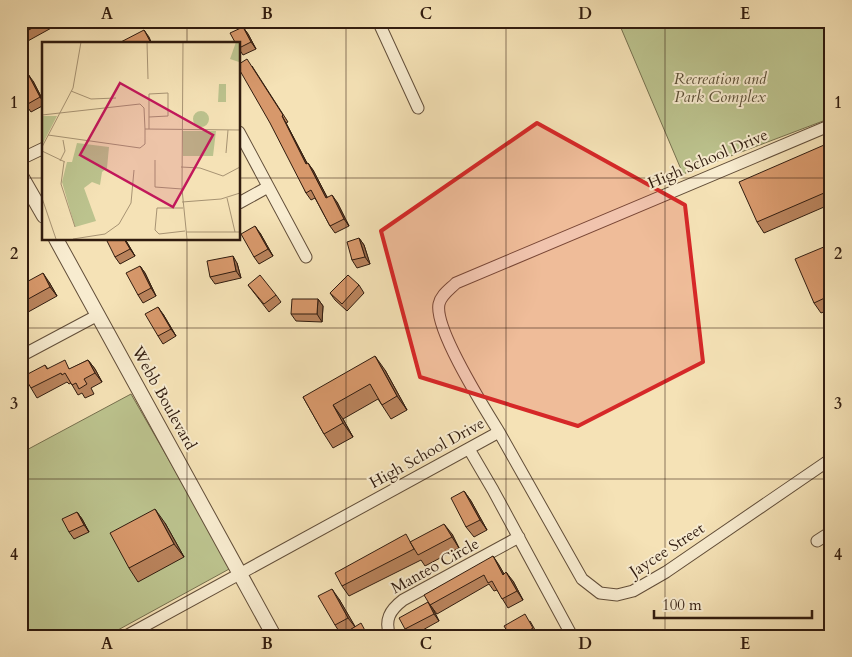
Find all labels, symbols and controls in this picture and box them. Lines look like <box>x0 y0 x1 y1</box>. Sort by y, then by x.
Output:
text: A <box>101 3 113 25</box>
text: B <box>261 3 273 25</box>
text: C <box>420 3 432 25</box>
text: D <box>578 3 592 25</box>
text: E <box>740 3 750 25</box>
inset map <box>42 42 240 240</box>
park label: Recreation and Park Complex <box>674 68 768 108</box>
text: 1 <box>10 92 18 114</box>
text: 1 <box>834 92 842 114</box>
street label: High School Drive <box>645 124 771 194</box>
text: 2 <box>10 243 18 265</box>
text: 2 <box>834 243 842 265</box>
street label: Webb Boulevard <box>126 341 202 454</box>
text: 3 <box>10 393 18 415</box>
text: 3 <box>834 393 842 415</box>
street label: High School Drive <box>366 412 488 494</box>
street label: Jaycee Street <box>624 518 709 584</box>
street label: Manteo Circle <box>387 533 483 599</box>
text: 4 <box>10 544 18 566</box>
text: 4 <box>834 544 842 566</box>
scale bar <box>654 587 812 619</box>
text: 100 m <box>662 595 702 615</box>
text: A <box>101 633 113 655</box>
text: B <box>261 633 273 655</box>
text: C <box>420 633 432 655</box>
text: D <box>578 633 592 655</box>
text: E <box>740 633 750 655</box>

